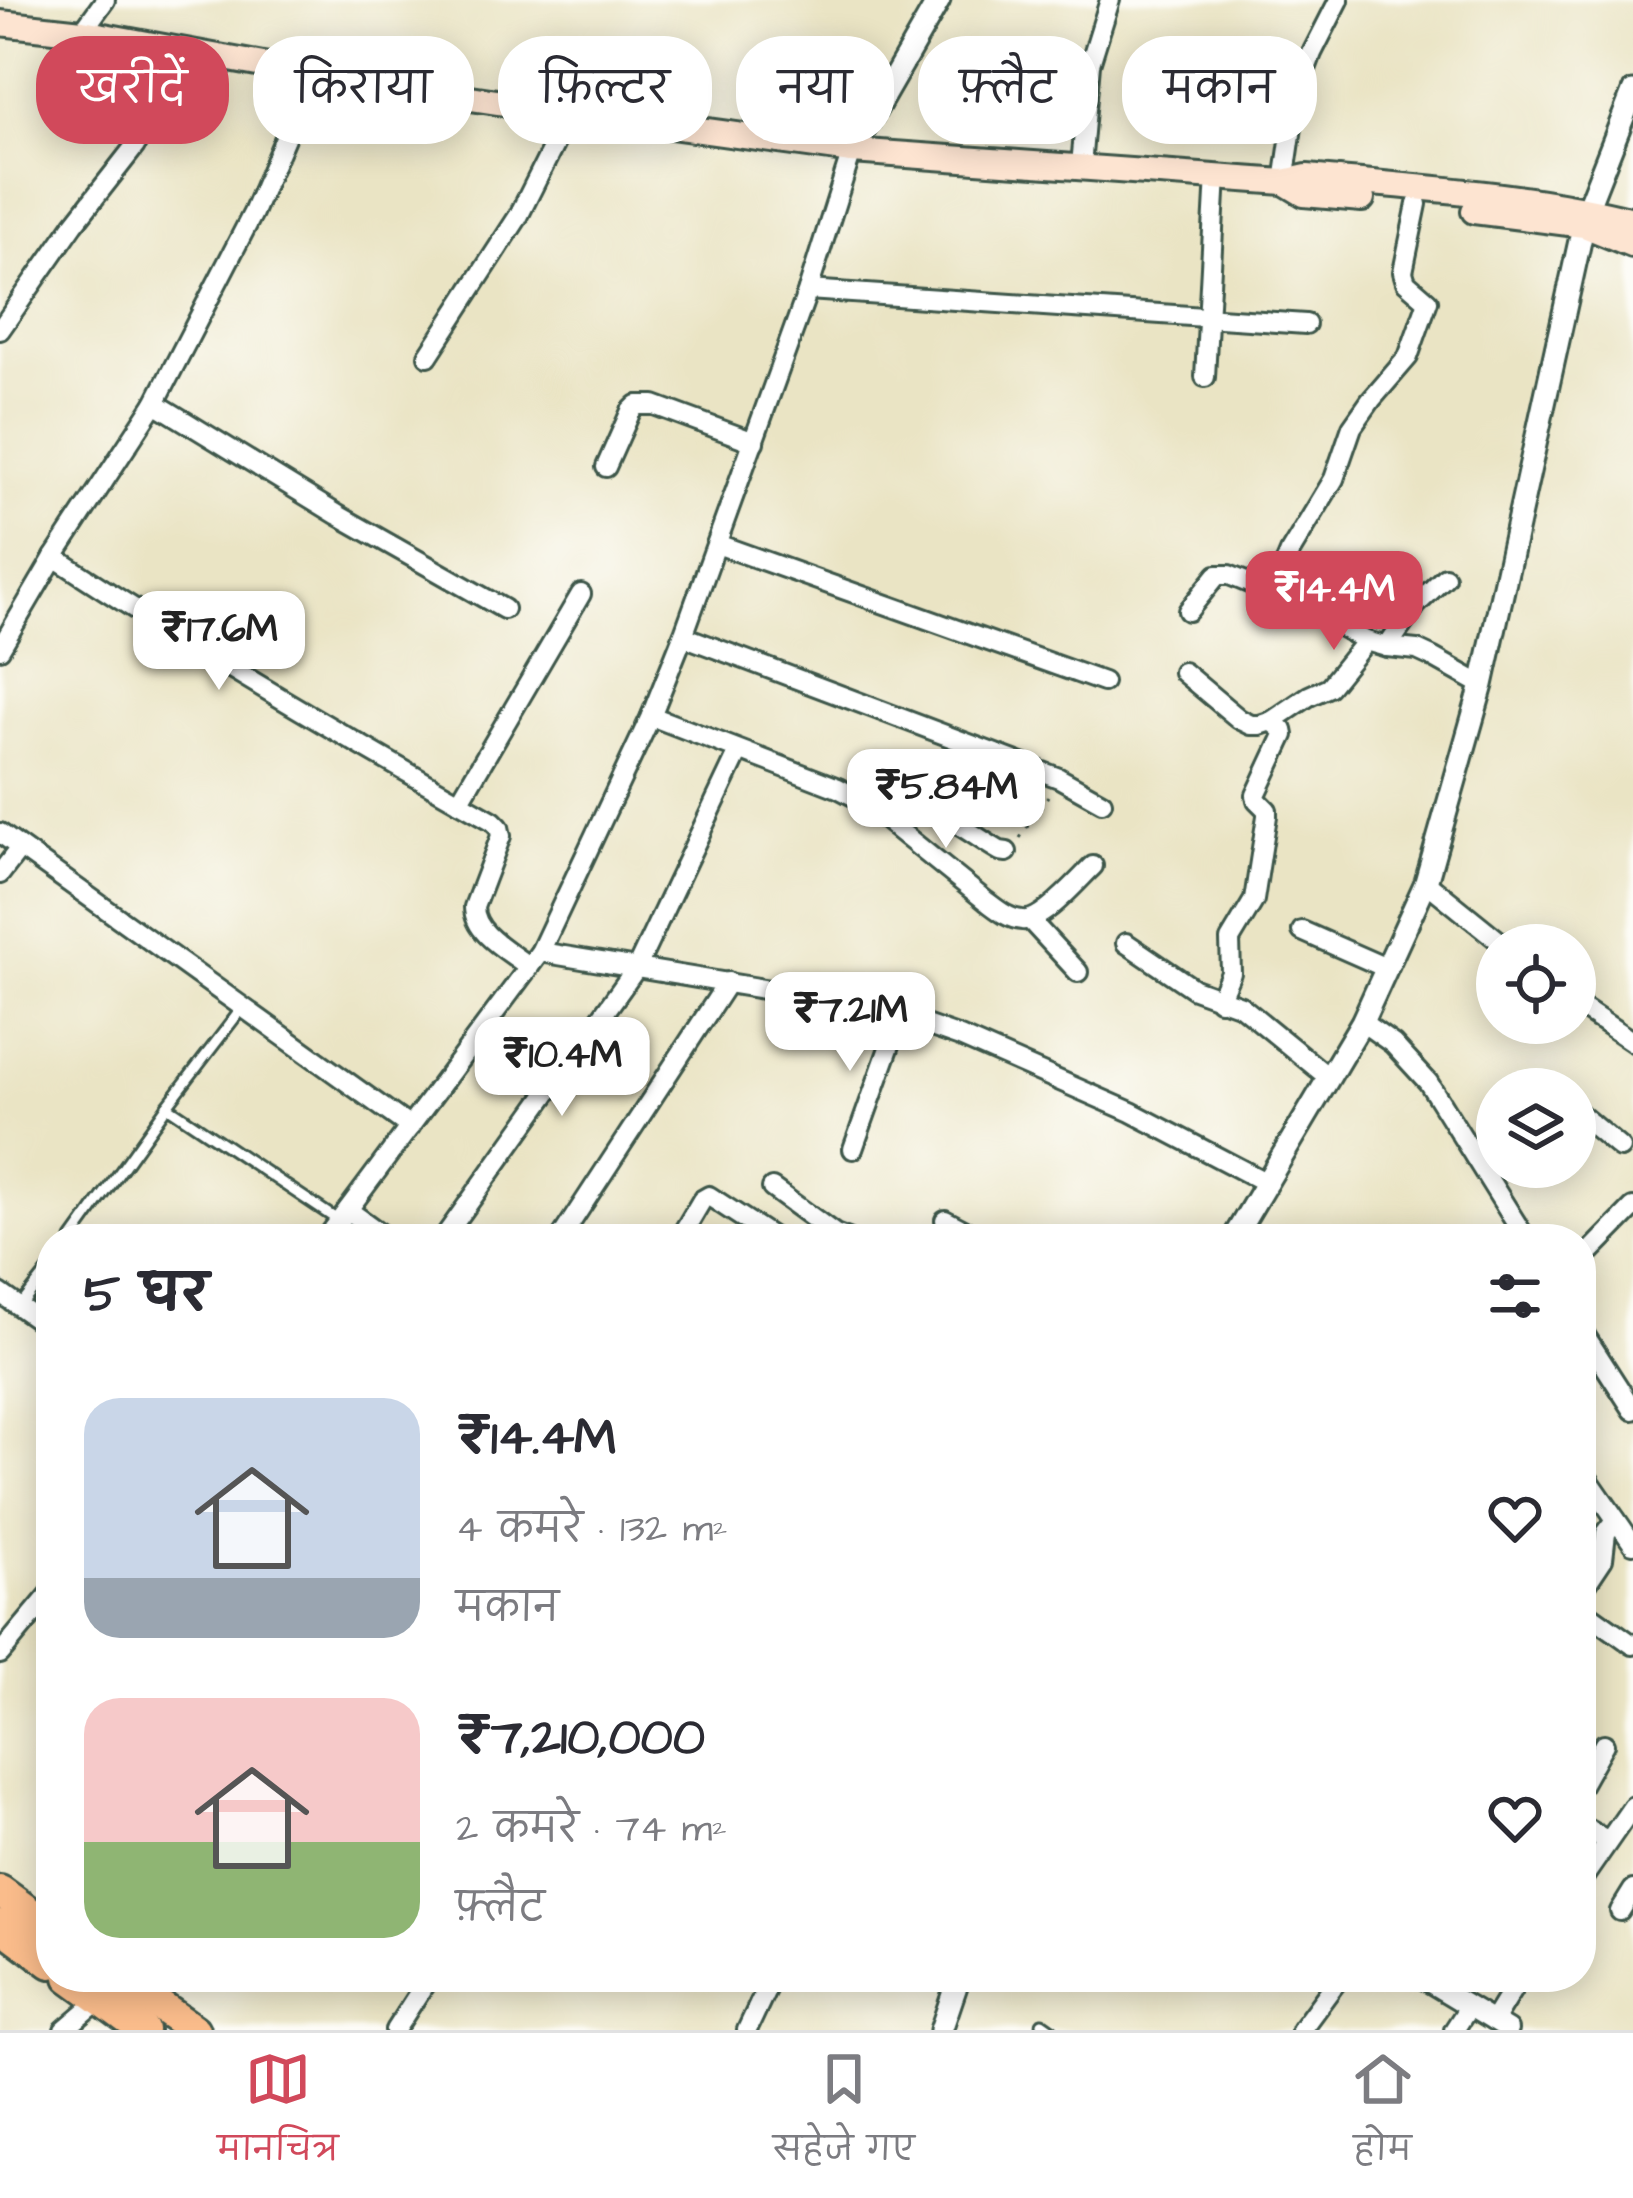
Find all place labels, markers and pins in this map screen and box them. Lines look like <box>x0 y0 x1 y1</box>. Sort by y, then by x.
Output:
pin: ₹14.4M <box>1236 551 1432 653</box>
pin: ₹17.6M <box>121 591 317 693</box>
pin: ₹5.84M <box>848 749 1044 851</box>
pin: ₹7.21M <box>752 972 948 1074</box>
pin: ₹10.4M <box>464 1017 660 1119</box>

